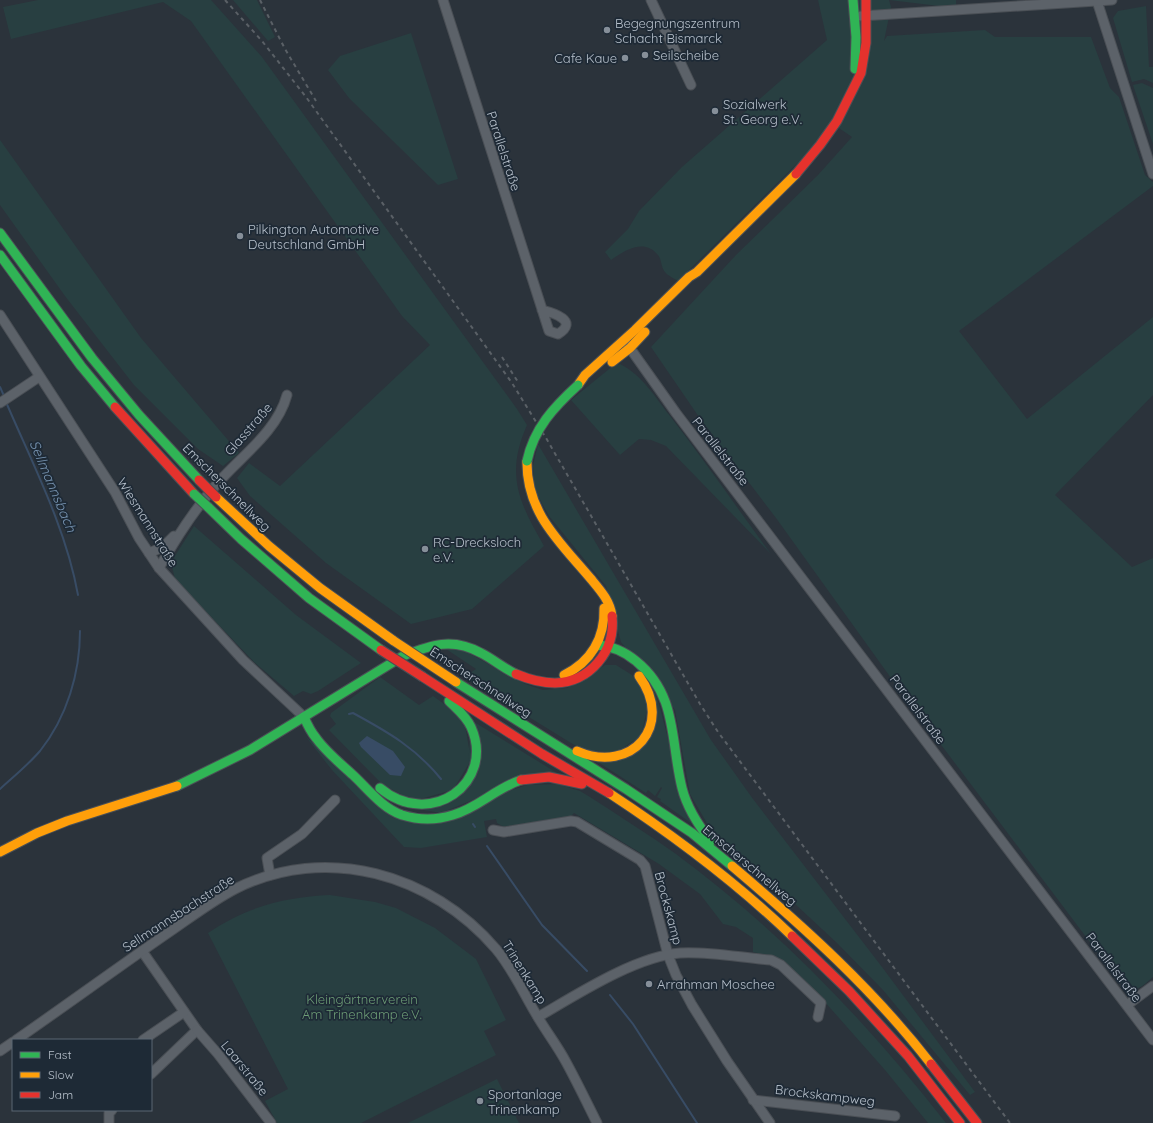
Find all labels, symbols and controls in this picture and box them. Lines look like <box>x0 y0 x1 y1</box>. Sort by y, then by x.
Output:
place label: Begegnungszentrum Schacht Bismarck <box>615 15 740 46</box>
marker: Begegnungszentrum Schacht Bismarck <box>602 25 612 35</box>
place label: Seilscheibe <box>653 47 719 63</box>
place label: Cafe Kaue <box>554 50 617 66</box>
marker: Seilscheibe <box>640 50 650 60</box>
marker: Cafe Kaue <box>620 53 630 63</box>
place label: Sozialwerk St. Georg e.V. <box>723 96 802 127</box>
marker: Sozialwerk St. Georg e.V. <box>710 106 720 116</box>
street label: Parallelstraße <box>484 109 524 193</box>
place label: Pilkington Automotive Deutschland GmbH <box>248 221 379 252</box>
marker: Pilkington Automotive Deutschland GmbH <box>235 231 245 241</box>
street label: Glasstraße <box>221 399 275 459</box>
street label: Parallelstraße <box>689 413 753 489</box>
water label: Sellmannsbach <box>25 437 81 536</box>
street label: Emscherschnellweg <box>180 440 274 534</box>
street label: Wiesmannstraße <box>114 475 182 569</box>
place label: RC-Drecksloch e.V. <box>433 534 521 565</box>
marker: RC-Drecksloch e.V. <box>420 544 430 554</box>
street label: Emscherschnellweg <box>427 643 535 721</box>
street label: Parallelstraße <box>887 671 949 747</box>
street label: Emscherschnellweg <box>700 821 800 909</box>
street label: Brockskamp <box>652 870 686 947</box>
street label: Sellmannsbachstraße <box>119 871 237 955</box>
street label: Parallelstraße <box>1083 929 1145 1005</box>
street label: Trinenkamp <box>499 937 551 1007</box>
place label: Arrahman Moschee <box>657 976 775 992</box>
marker: Arrahman Moschee <box>644 979 654 989</box>
park label: Kleingärtnerverein Am Trinenkamp e.V. <box>302 991 422 1022</box>
street label: Laarstraße <box>218 1037 272 1099</box>
legend <box>12 1039 152 1111</box>
text: Fast <box>48 1047 72 1062</box>
text: Slow <box>48 1067 74 1082</box>
street label: Brockskampweg <box>774 1081 876 1109</box>
place label: Sportanlage Trinenkamp <box>488 1086 562 1117</box>
text: Jam <box>48 1087 73 1102</box>
marker: Sportanlage Trinenkamp <box>475 1096 485 1106</box>

